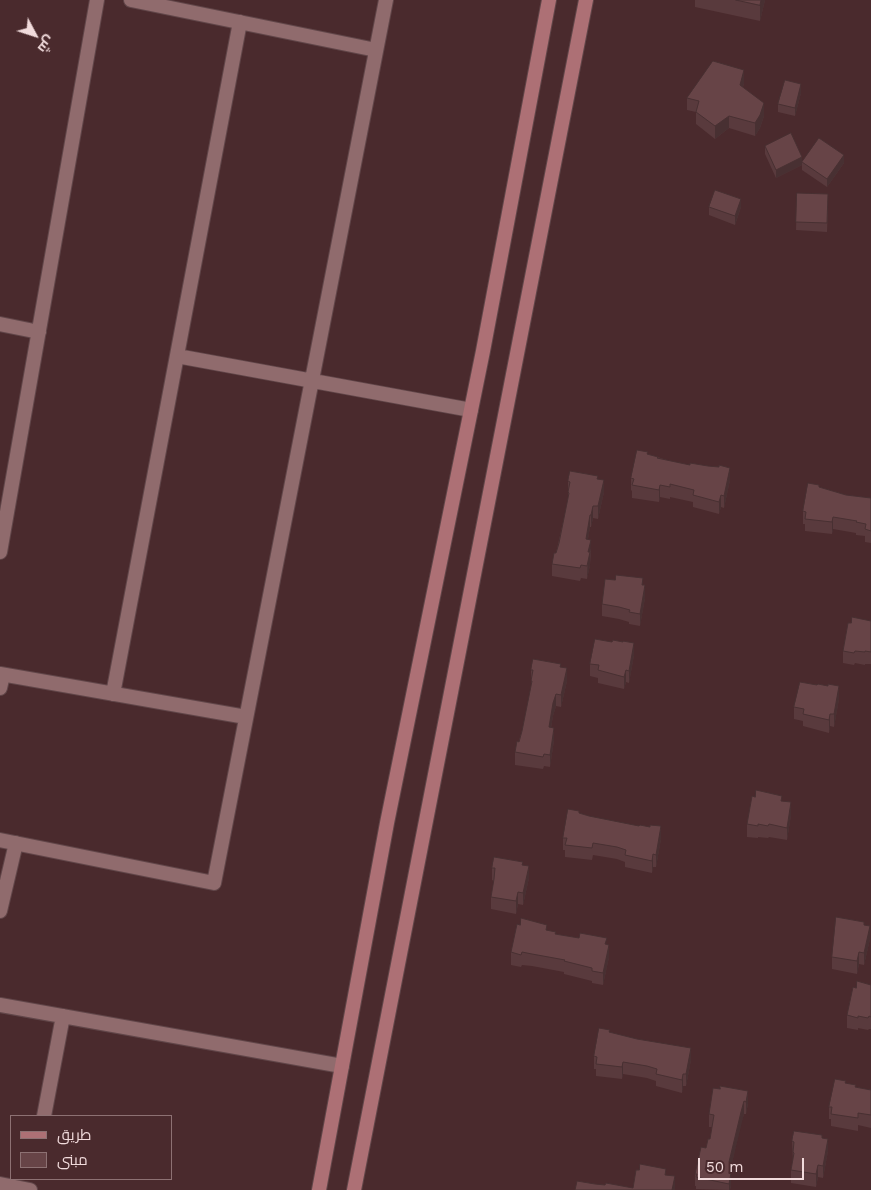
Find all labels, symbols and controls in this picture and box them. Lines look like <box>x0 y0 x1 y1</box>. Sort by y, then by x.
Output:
north arrow <box>10 10 60 60</box>
text: ش <box>35 33 58 57</box>
legend <box>10 1115 172 1180</box>
text: طريق <box>57 1126 91 1144</box>
scale bar <box>701 1148 807 1180</box>
text: مبنى <box>57 1151 88 1169</box>
text: 50 m <box>706 1158 743 1176</box>

